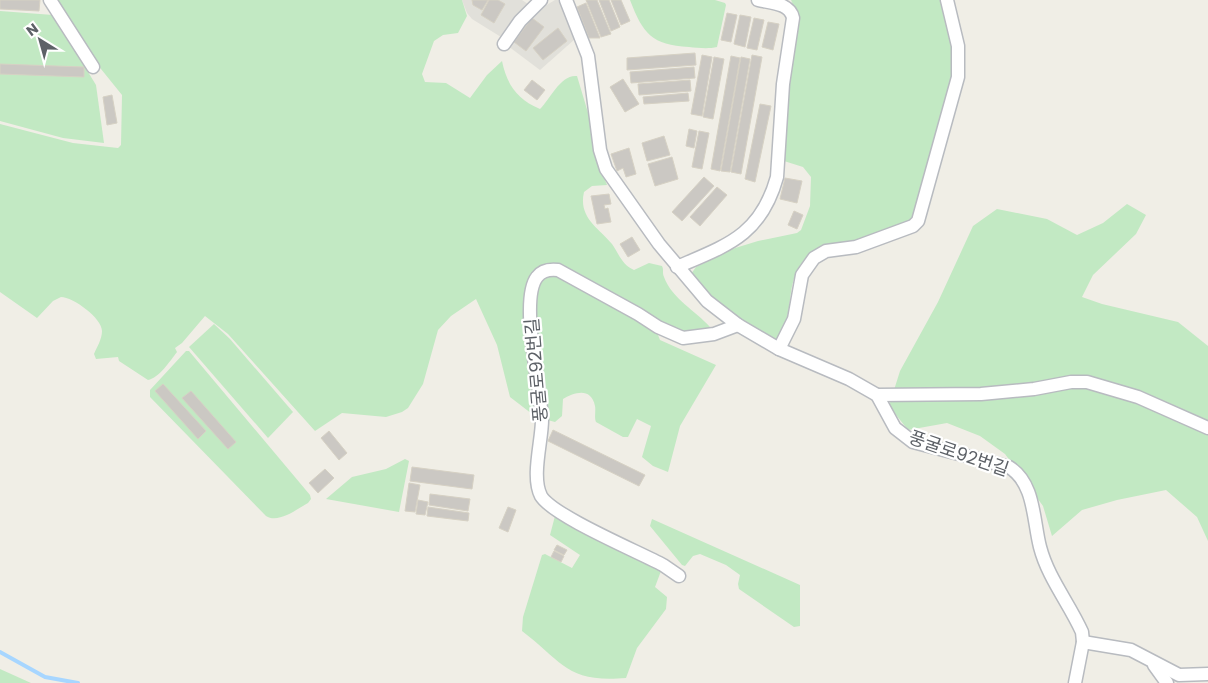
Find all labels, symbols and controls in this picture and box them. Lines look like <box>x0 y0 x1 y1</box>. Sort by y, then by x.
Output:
north arrow <box>15 15 65 65</box>
text: N <box>22 18 42 41</box>
street label: 풍굴로92번길 <box>519 317 553 423</box>
street label: 풍굴로92번길 <box>906 424 1012 482</box>

